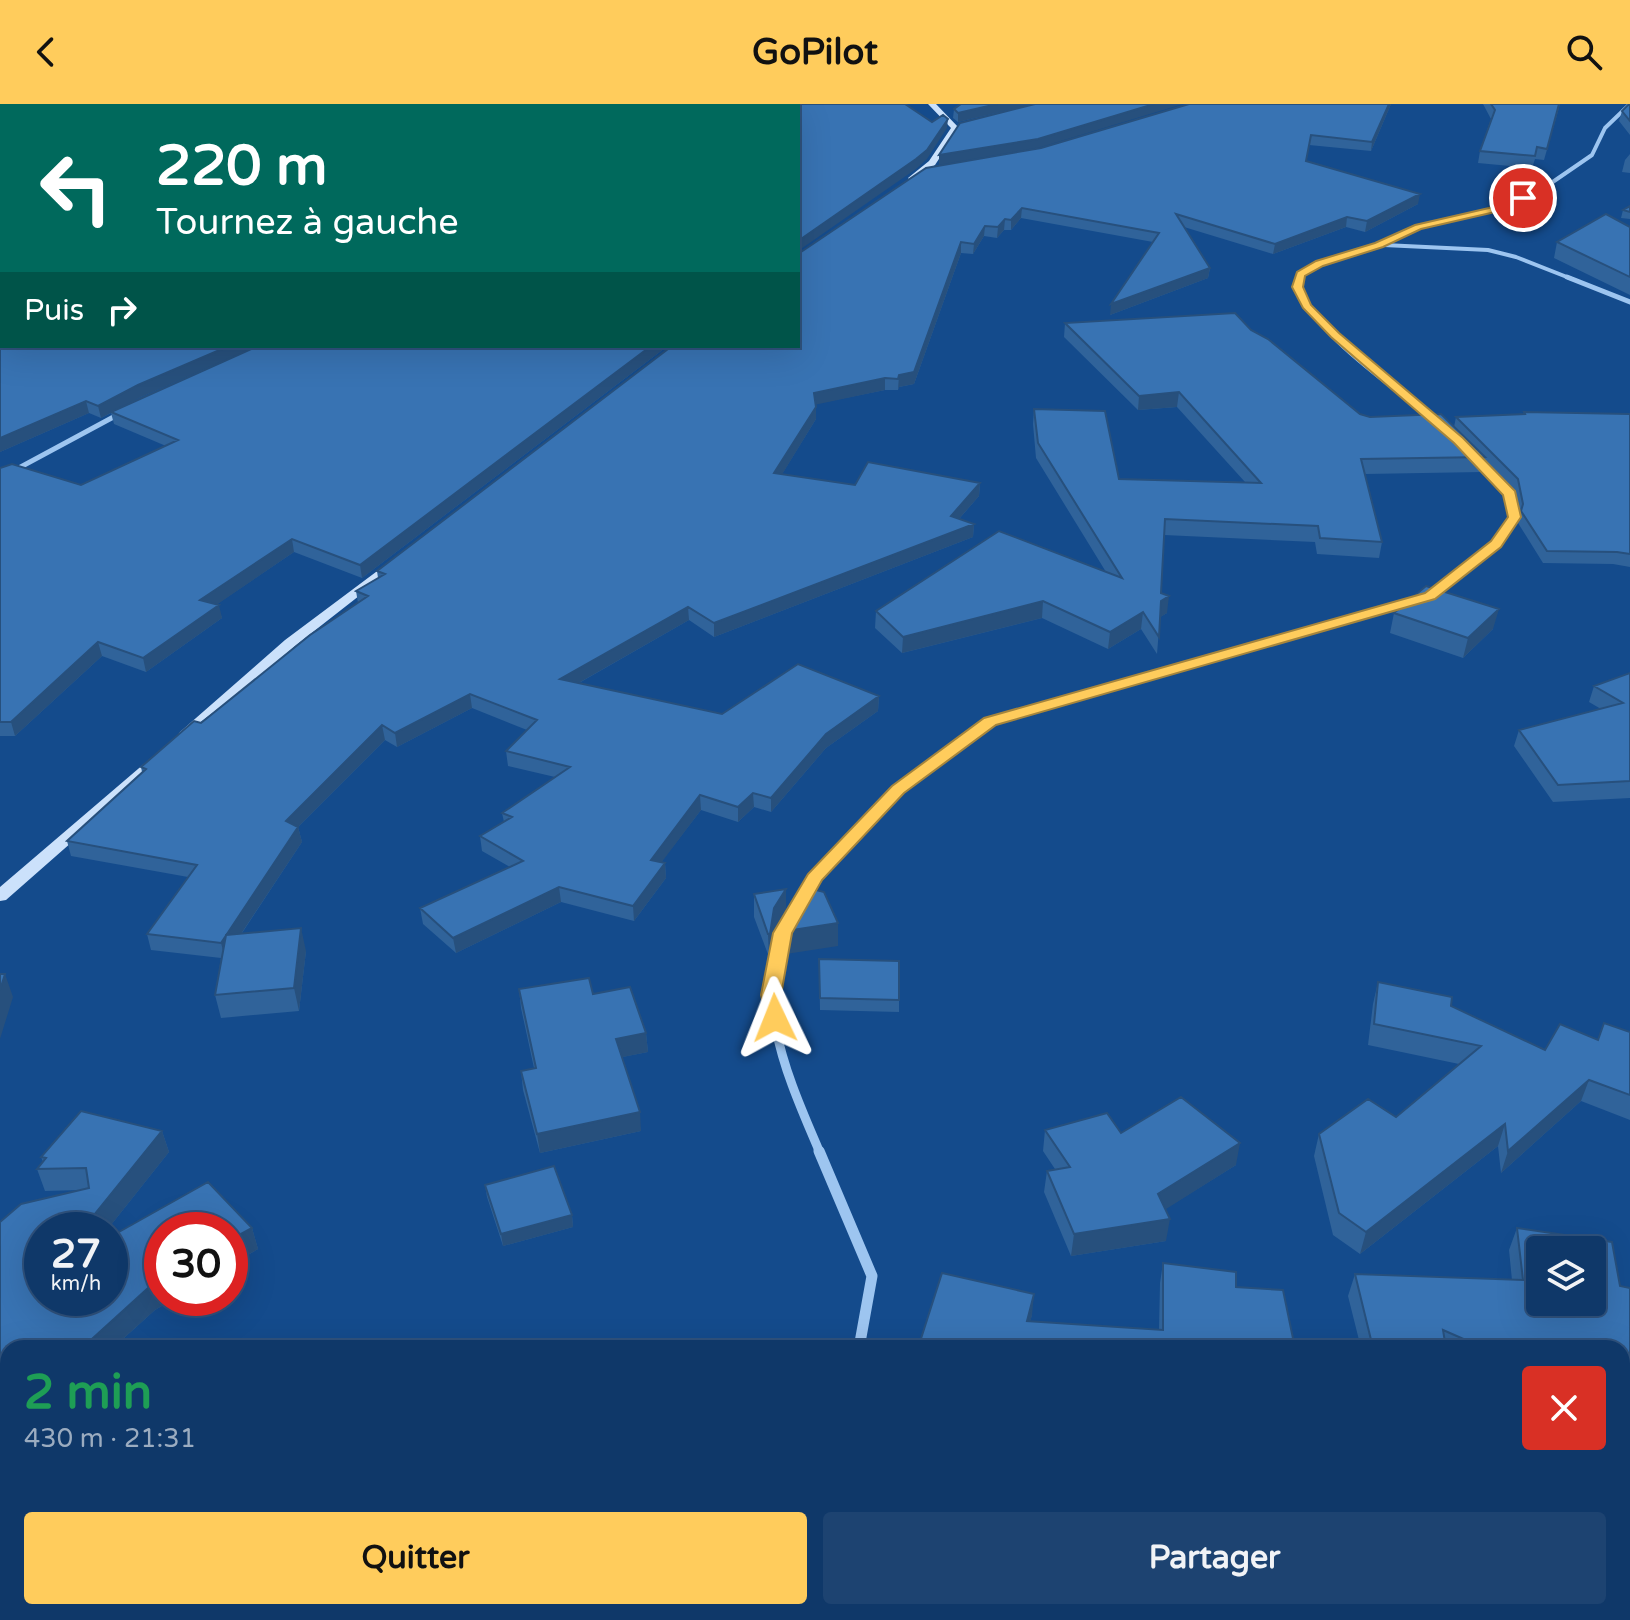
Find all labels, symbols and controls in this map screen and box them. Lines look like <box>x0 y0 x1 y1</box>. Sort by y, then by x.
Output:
icon: back <box>24 30 68 74</box>
icon: search <box>1562 30 1606 74</box>
text: GoPilot <box>752 31 878 74</box>
text: 220 m <box>156 133 327 200</box>
icon: left <box>24 136 128 240</box>
pin <box>1489 164 1557 232</box>
icon: arrive <box>1501 176 1545 220</box>
text: Tournez à gauche <box>156 201 459 244</box>
icon: right <box>100 288 144 332</box>
text: Puis <box>24 292 84 329</box>
position arrow <box>733 976 817 1060</box>
speed limit sign: 30 <box>144 1212 248 1316</box>
text: 27 <box>51 1230 101 1278</box>
map controls <box>1526 1236 1606 1316</box>
button: layers <box>1526 1236 1606 1316</box>
text: km/h <box>51 1272 101 1296</box>
text: 2 min <box>24 1364 152 1422</box>
button: close <box>1522 1366 1606 1450</box>
text: 430 m · 21:31 <box>24 1423 196 1454</box>
button: Quitter <box>24 1512 807 1604</box>
button: Partager <box>823 1512 1606 1604</box>

